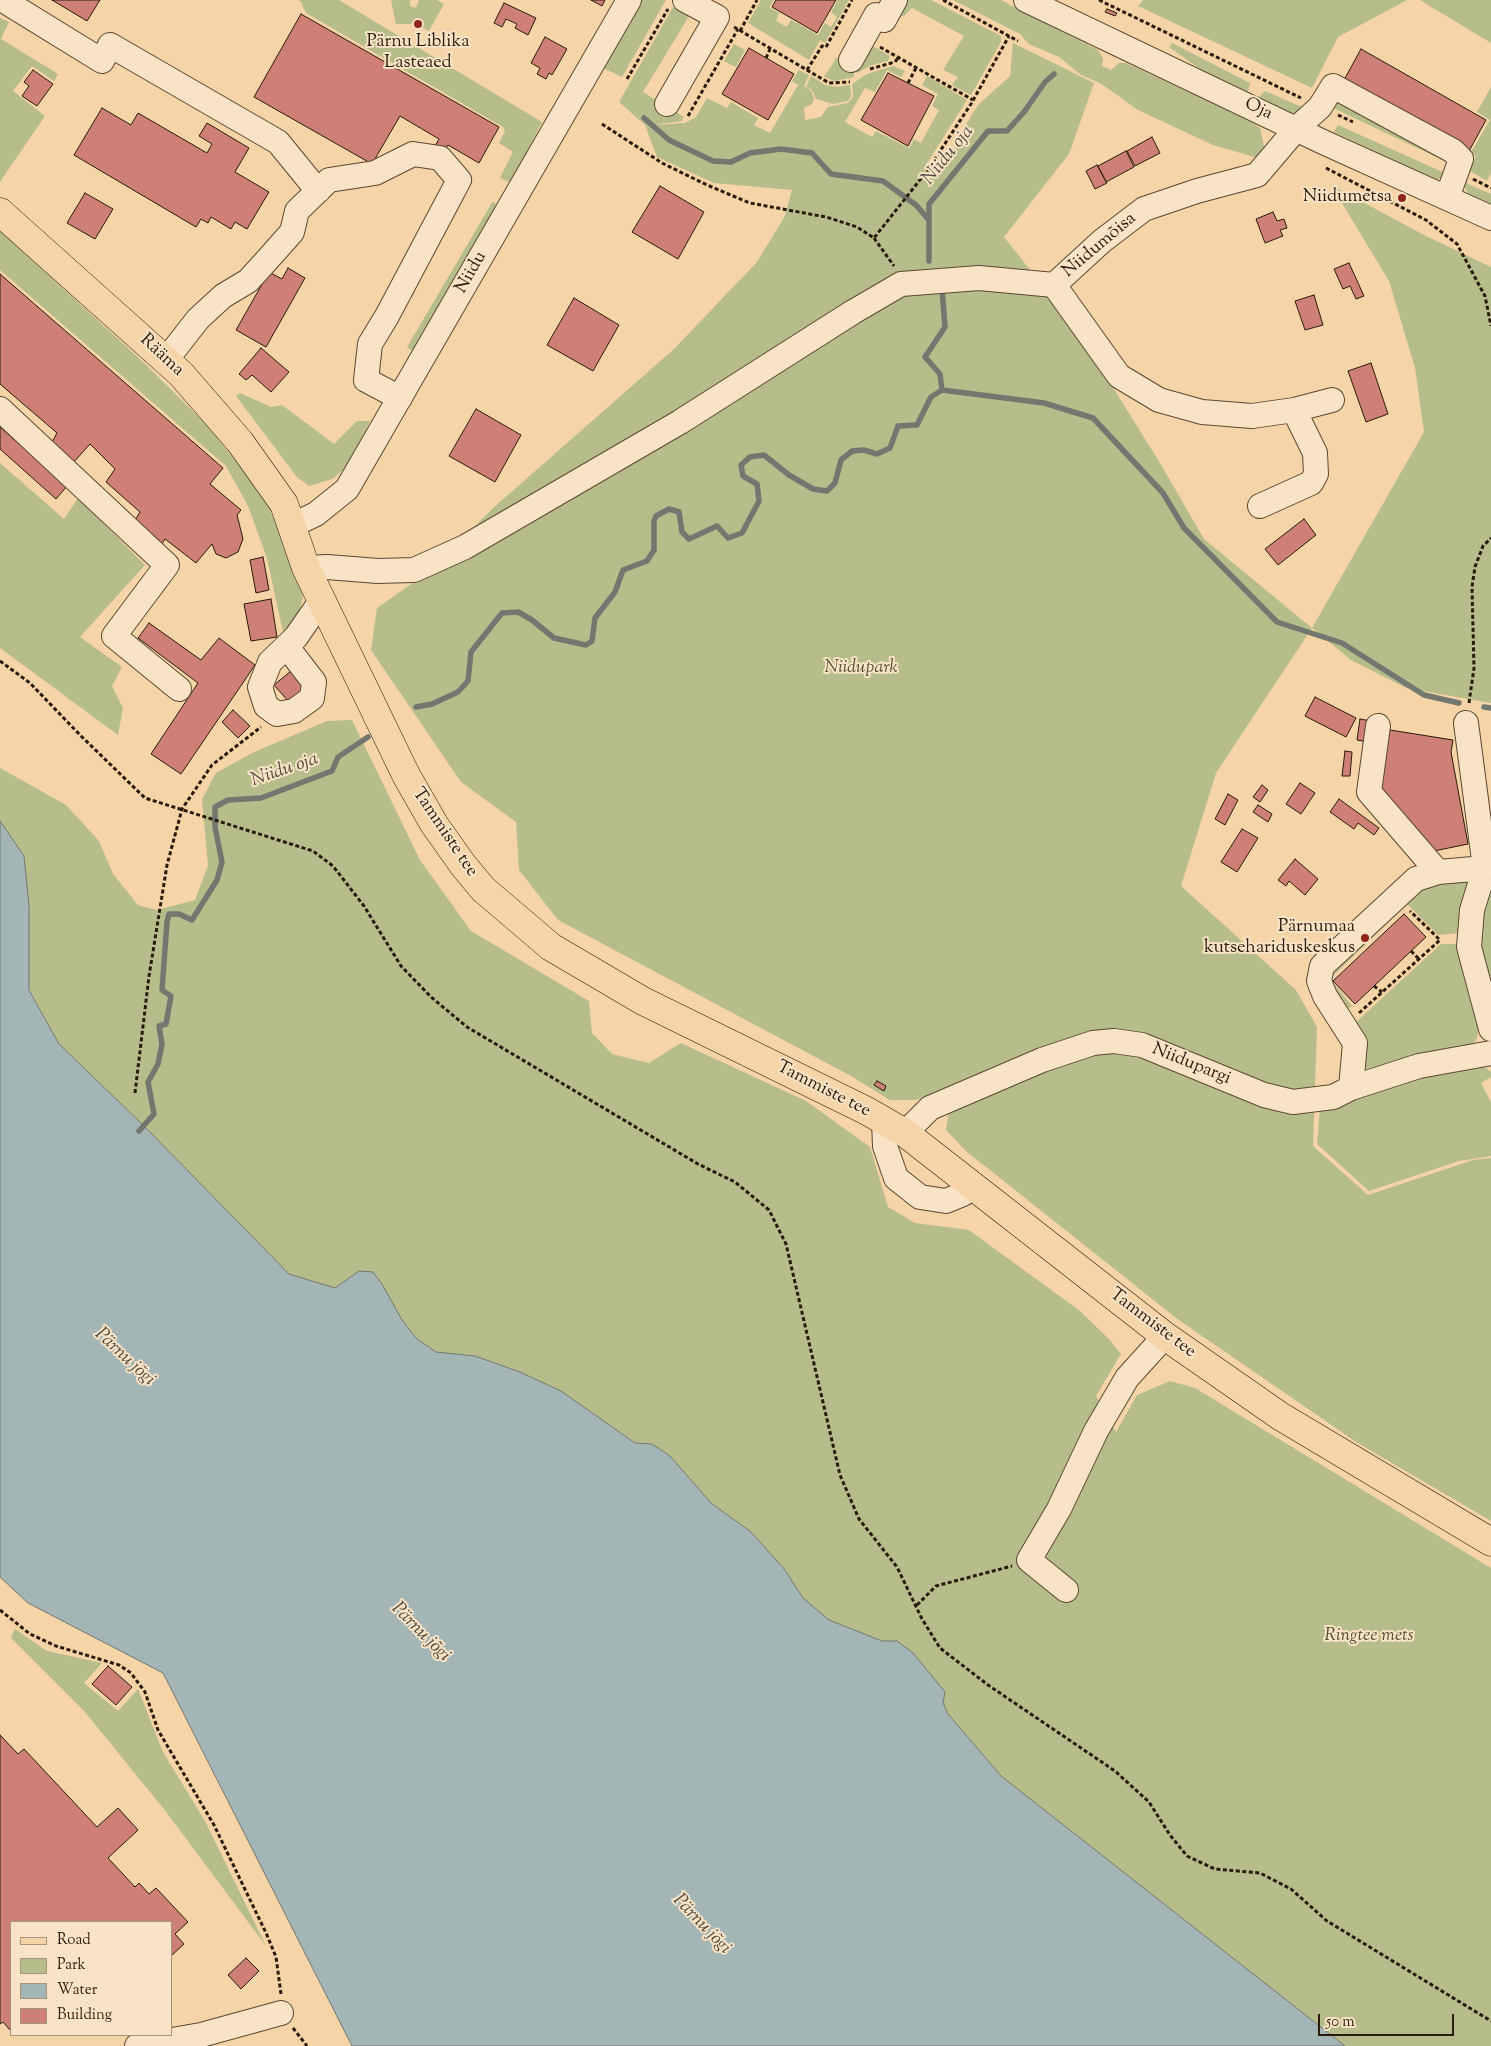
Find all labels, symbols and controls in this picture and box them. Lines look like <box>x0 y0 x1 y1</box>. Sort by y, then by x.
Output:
marker: Pärnu Liblika Lasteaed <box>412 18 424 30</box>
place label: Pärnu Liblika Lasteaed <box>366 32 470 74</box>
street label: Oja <box>1240 94 1276 126</box>
water label: Niidu oja <box>918 122 980 190</box>
place label: Niidumetsa <box>1303 187 1392 209</box>
marker: Niidumetsa <box>1396 192 1408 204</box>
street label: Niidumõisa <box>1059 209 1141 283</box>
street label: Niidu <box>451 248 493 298</box>
street label: Rääma <box>134 330 188 382</box>
park label: Niidupark <box>824 658 898 680</box>
water label: Niidu oja <box>248 749 322 793</box>
street label: Tammiste tee <box>406 784 482 882</box>
place label: Pärnumaa kutsehariduskeskus <box>1204 917 1355 960</box>
marker: Pärnumaa kutsehariduskeskus <box>1359 932 1371 944</box>
street label: Niidupargi <box>1148 1039 1234 1091</box>
street label: Tammiste tee <box>772 1057 874 1123</box>
street label: Tammiste tee <box>1105 1284 1199 1364</box>
water label: Pärnu jõgi <box>89 1324 159 1392</box>
water label: Pärnu jõgi <box>386 1599 454 1667</box>
park label: Ringtee mets <box>1325 1626 1413 1648</box>
water label: Pärnu jõgi <box>667 1890 735 1960</box>
legend <box>10 1921 172 2036</box>
text: Road <box>57 1930 91 1951</box>
text: Park <box>57 1955 86 1976</box>
text: Water <box>57 1980 97 2001</box>
scale bar <box>1321 2004 1457 2036</box>
text: Building <box>57 2005 112 2026</box>
text: 50 m <box>1326 2012 1355 2033</box>

